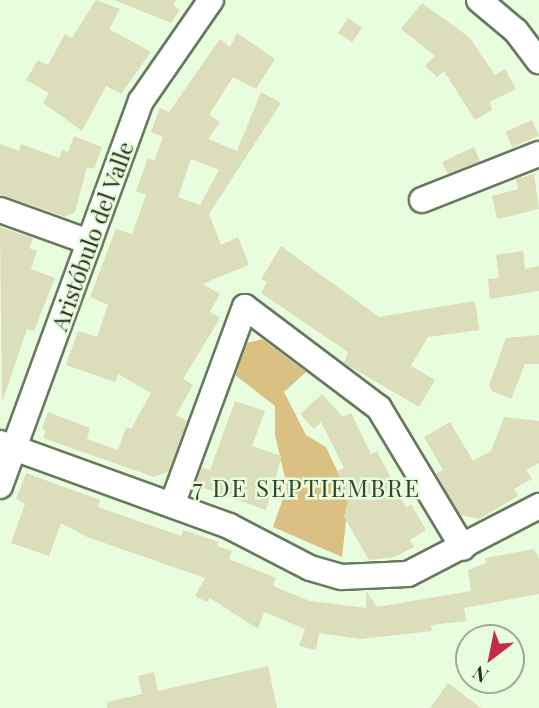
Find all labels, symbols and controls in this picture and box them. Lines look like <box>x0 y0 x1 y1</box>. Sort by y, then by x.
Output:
street label: Aristóbulo del Valle <box>45 137 139 335</box>
district label: 7 DE SEPTIEMBRE <box>195 474 419 502</box>
north arrow <box>455 624 525 694</box>
text: N <box>467 660 493 690</box>

